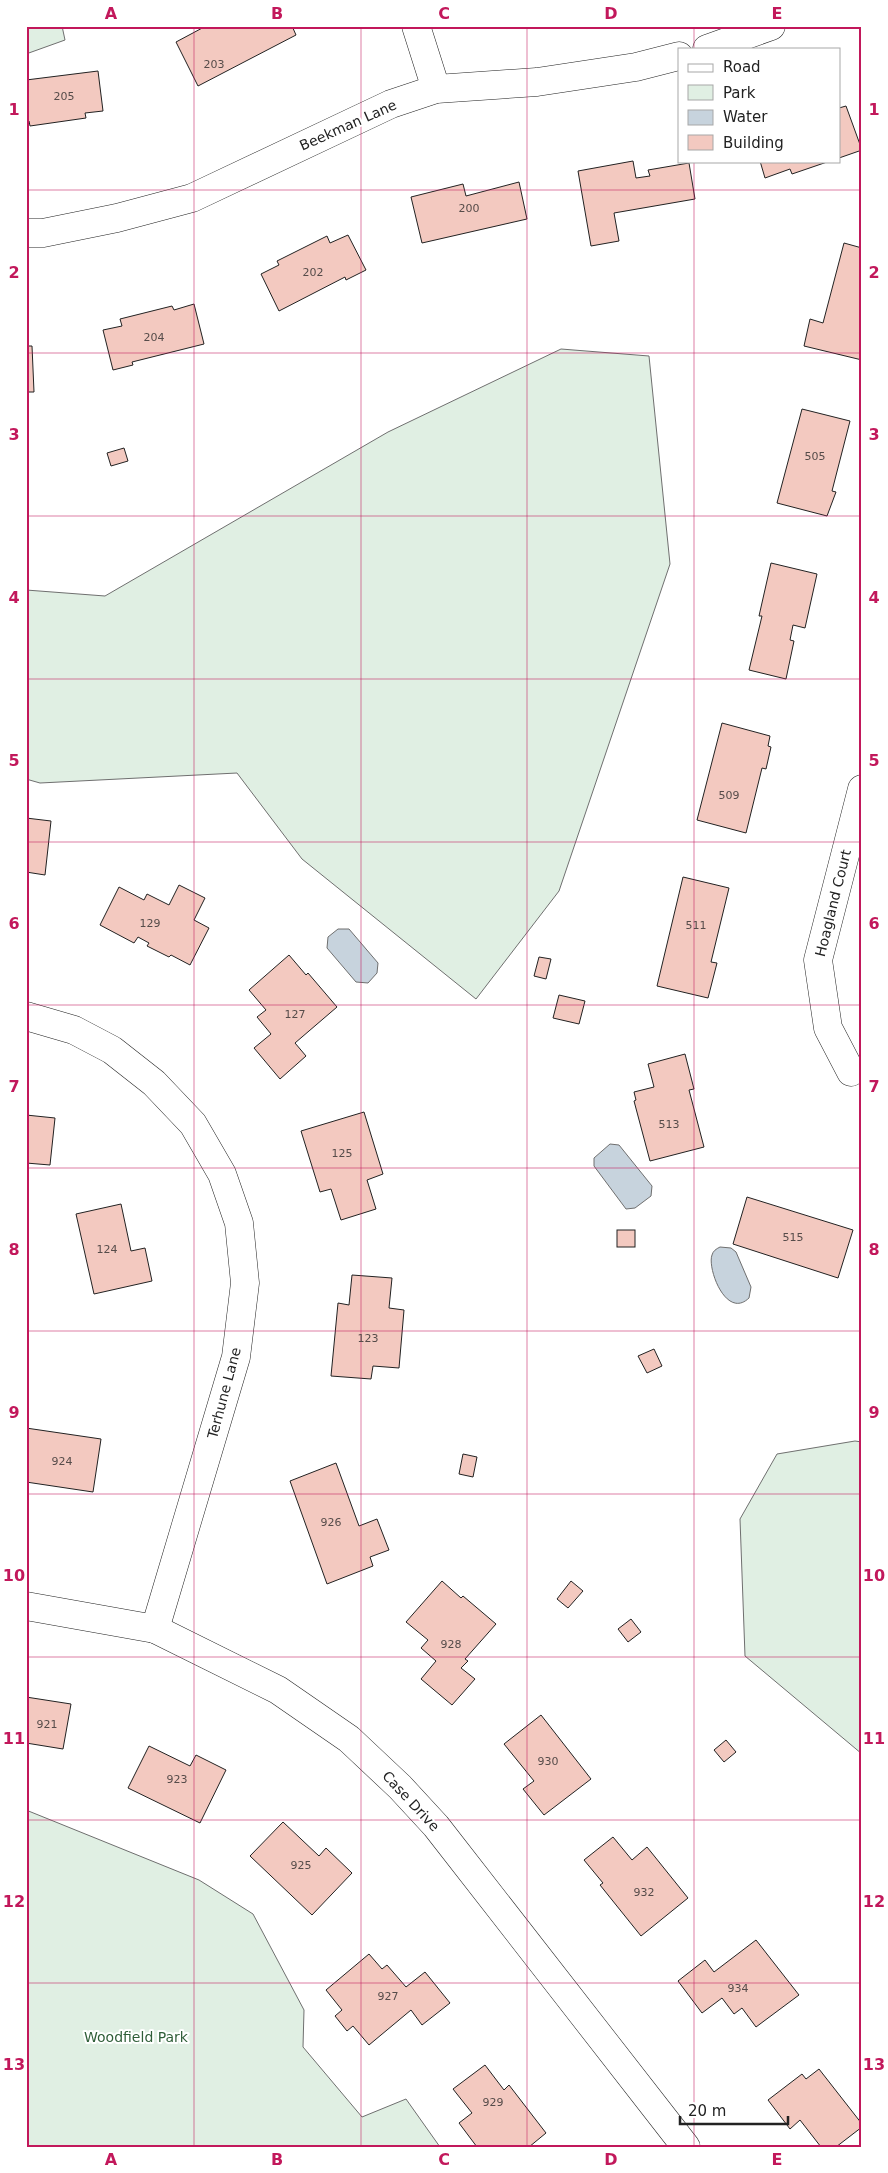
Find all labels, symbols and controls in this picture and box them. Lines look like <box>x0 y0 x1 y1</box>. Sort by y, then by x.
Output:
text: A <box>105 4 118 23</box>
text: B <box>271 4 283 23</box>
text: C <box>438 4 450 23</box>
text: D <box>604 4 618 23</box>
text: E <box>772 4 782 23</box>
legend <box>678 48 840 162</box>
house number: 203 <box>204 58 225 71</box>
text: Road <box>723 58 761 76</box>
text: Park <box>723 84 756 102</box>
house number: 205 <box>54 90 75 103</box>
street label: Beekman Lane <box>297 96 399 154</box>
text: 1 <box>8 100 20 119</box>
text: 1 <box>868 100 880 119</box>
text: Water <box>723 108 768 126</box>
text: Building <box>723 134 784 152</box>
house number: 200 <box>459 202 480 215</box>
text: 2 <box>8 263 20 282</box>
text: 2 <box>868 263 880 282</box>
house number: 202 <box>303 266 324 279</box>
house number: 204 <box>144 331 165 344</box>
text: 3 <box>8 425 20 444</box>
text: 3 <box>868 425 880 444</box>
house number: 505 <box>805 450 826 463</box>
text: 4 <box>8 588 20 607</box>
text: 4 <box>868 588 880 607</box>
text: 5 <box>8 751 20 770</box>
text: 5 <box>868 751 880 770</box>
house number: 509 <box>719 789 740 802</box>
street label: Hoagland Court <box>812 847 854 958</box>
text: 6 <box>8 914 20 933</box>
text: 6 <box>868 914 880 933</box>
house number: 129 <box>140 917 161 930</box>
house number: 511 <box>686 919 707 932</box>
house number: 127 <box>285 1008 306 1021</box>
text: 7 <box>8 1077 20 1096</box>
text: 7 <box>868 1077 880 1096</box>
house number: 513 <box>659 1118 680 1131</box>
house number: 125 <box>332 1147 353 1160</box>
house number: 515 <box>783 1231 804 1244</box>
text: 8 <box>8 1240 20 1259</box>
text: 8 <box>868 1240 880 1259</box>
house number: 124 <box>97 1243 118 1256</box>
house number: 123 <box>358 1332 379 1345</box>
street label: Terhune Lane <box>204 1346 244 1441</box>
text: 9 <box>8 1403 20 1422</box>
text: 9 <box>868 1403 880 1422</box>
house number: 924 <box>52 1455 73 1468</box>
house number: 926 <box>321 1516 342 1529</box>
text: 10 <box>3 1566 25 1585</box>
text: 10 <box>863 1566 885 1585</box>
house number: 928 <box>441 1638 462 1651</box>
house number: 921 <box>37 1718 58 1731</box>
text: 11 <box>3 1729 25 1748</box>
text: 11 <box>863 1729 885 1748</box>
house number: 930 <box>538 1755 559 1768</box>
street label: Case Drive <box>379 1768 443 1834</box>
house number: 923 <box>167 1773 188 1786</box>
house number: 925 <box>291 1859 312 1872</box>
house number: 932 <box>634 1886 655 1899</box>
text: 12 <box>3 1892 25 1911</box>
text: 12 <box>863 1892 885 1911</box>
house number: 934 <box>728 1982 749 1995</box>
house number: 927 <box>378 1990 399 2003</box>
park label: Woodfield Park <box>84 2029 189 2045</box>
text: 13 <box>3 2055 25 2074</box>
text: 13 <box>863 2055 885 2074</box>
scale bar <box>680 2093 788 2125</box>
house number: 929 <box>483 2096 504 2109</box>
text: 20 m <box>688 2102 726 2120</box>
text: A <box>105 2150 118 2169</box>
text: B <box>271 2150 283 2169</box>
text: C <box>438 2150 450 2169</box>
text: D <box>604 2150 618 2169</box>
text: E <box>772 2150 782 2169</box>

